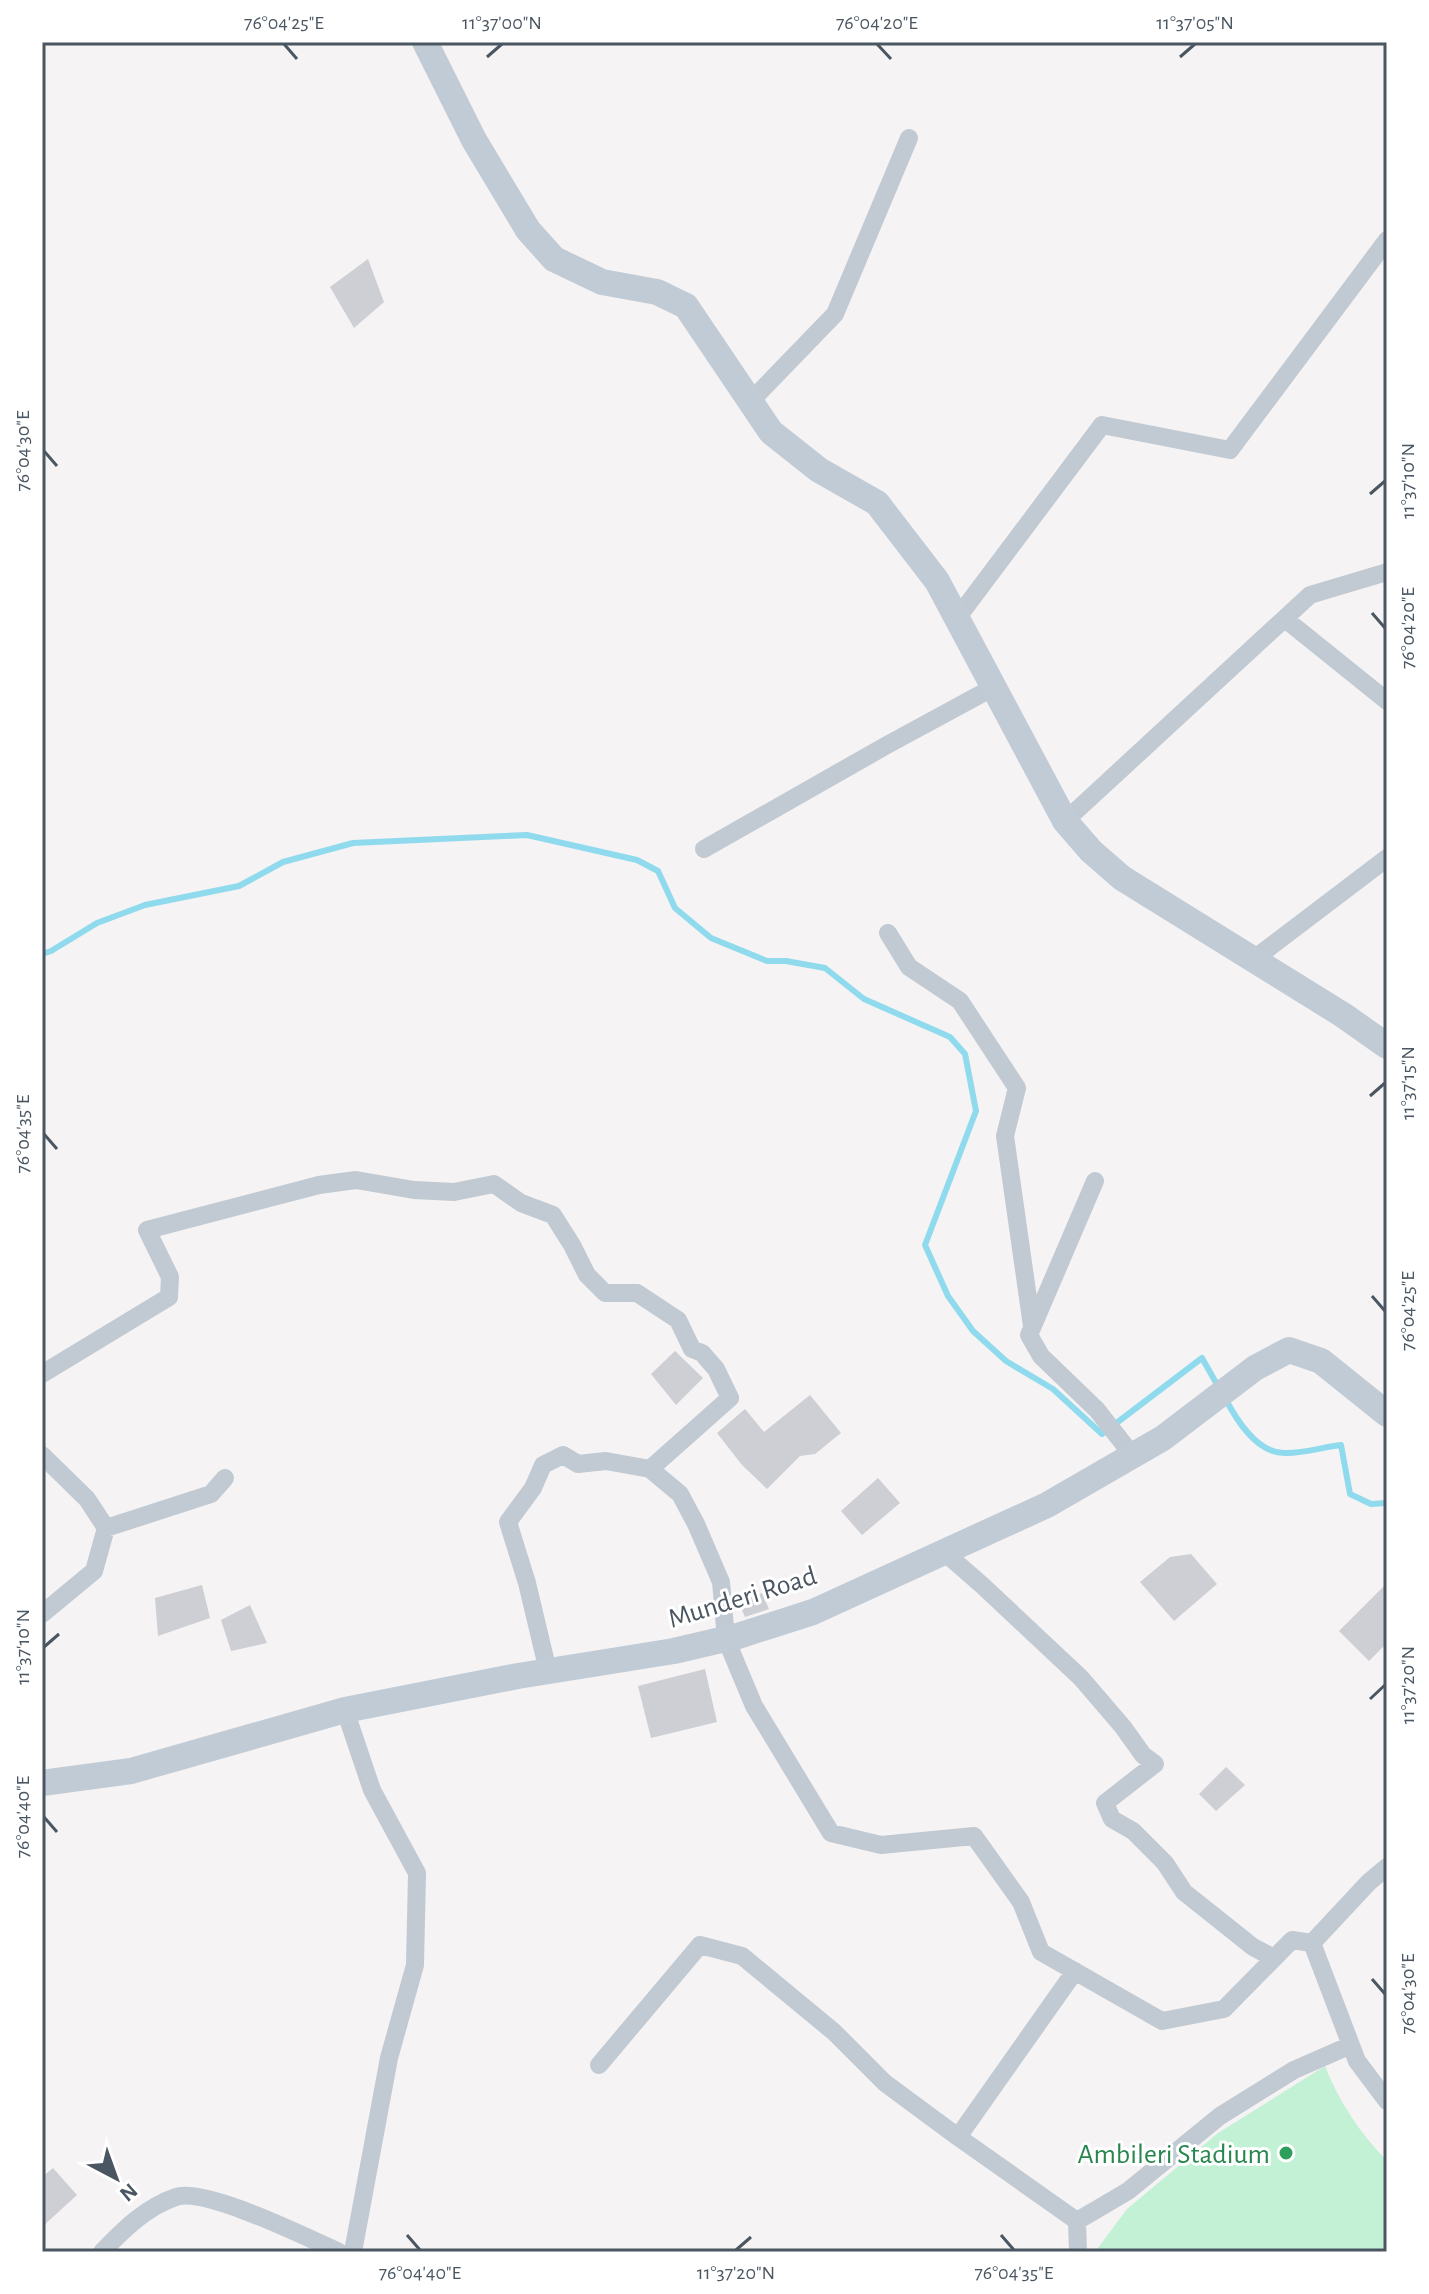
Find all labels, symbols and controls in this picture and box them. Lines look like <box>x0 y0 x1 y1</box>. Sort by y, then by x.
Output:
text: 76°04'25"E <box>244 13 324 33</box>
text: 11°37'00"N <box>462 13 542 33</box>
text: 76°04'20"E <box>836 13 918 33</box>
text: 11°37'05"N <box>1156 13 1234 33</box>
text: 76°04'30"E <box>13 410 33 492</box>
text: 11°37'10"N <box>1398 443 1418 519</box>
text: 76°04'20"E <box>1398 587 1418 669</box>
text: 11°37'15"N <box>1398 1046 1418 1120</box>
text: 76°04'35"E <box>13 1094 33 1173</box>
text: 76°04'25"E <box>1398 1271 1418 1351</box>
street label: Munderi Road <box>665 1562 820 1634</box>
text: 11°37'10"N <box>13 1609 33 1685</box>
text: 11°37'20"N <box>1398 1646 1418 1724</box>
text: 76°04'40"E <box>13 1775 33 1858</box>
text: 76°04'30"E <box>1398 1953 1418 2035</box>
north arrow <box>76 2138 156 2218</box>
place label: Ambileri Stadium <box>1078 2141 1270 2169</box>
marker: Ambileri Stadium <box>1277 2144 1295 2162</box>
text: N <box>115 2179 141 2206</box>
text: 76°04'40"E <box>379 2263 462 2283</box>
text: 11°37'20"N <box>697 2263 775 2283</box>
text: 76°04'35"E <box>975 2263 1054 2283</box>

